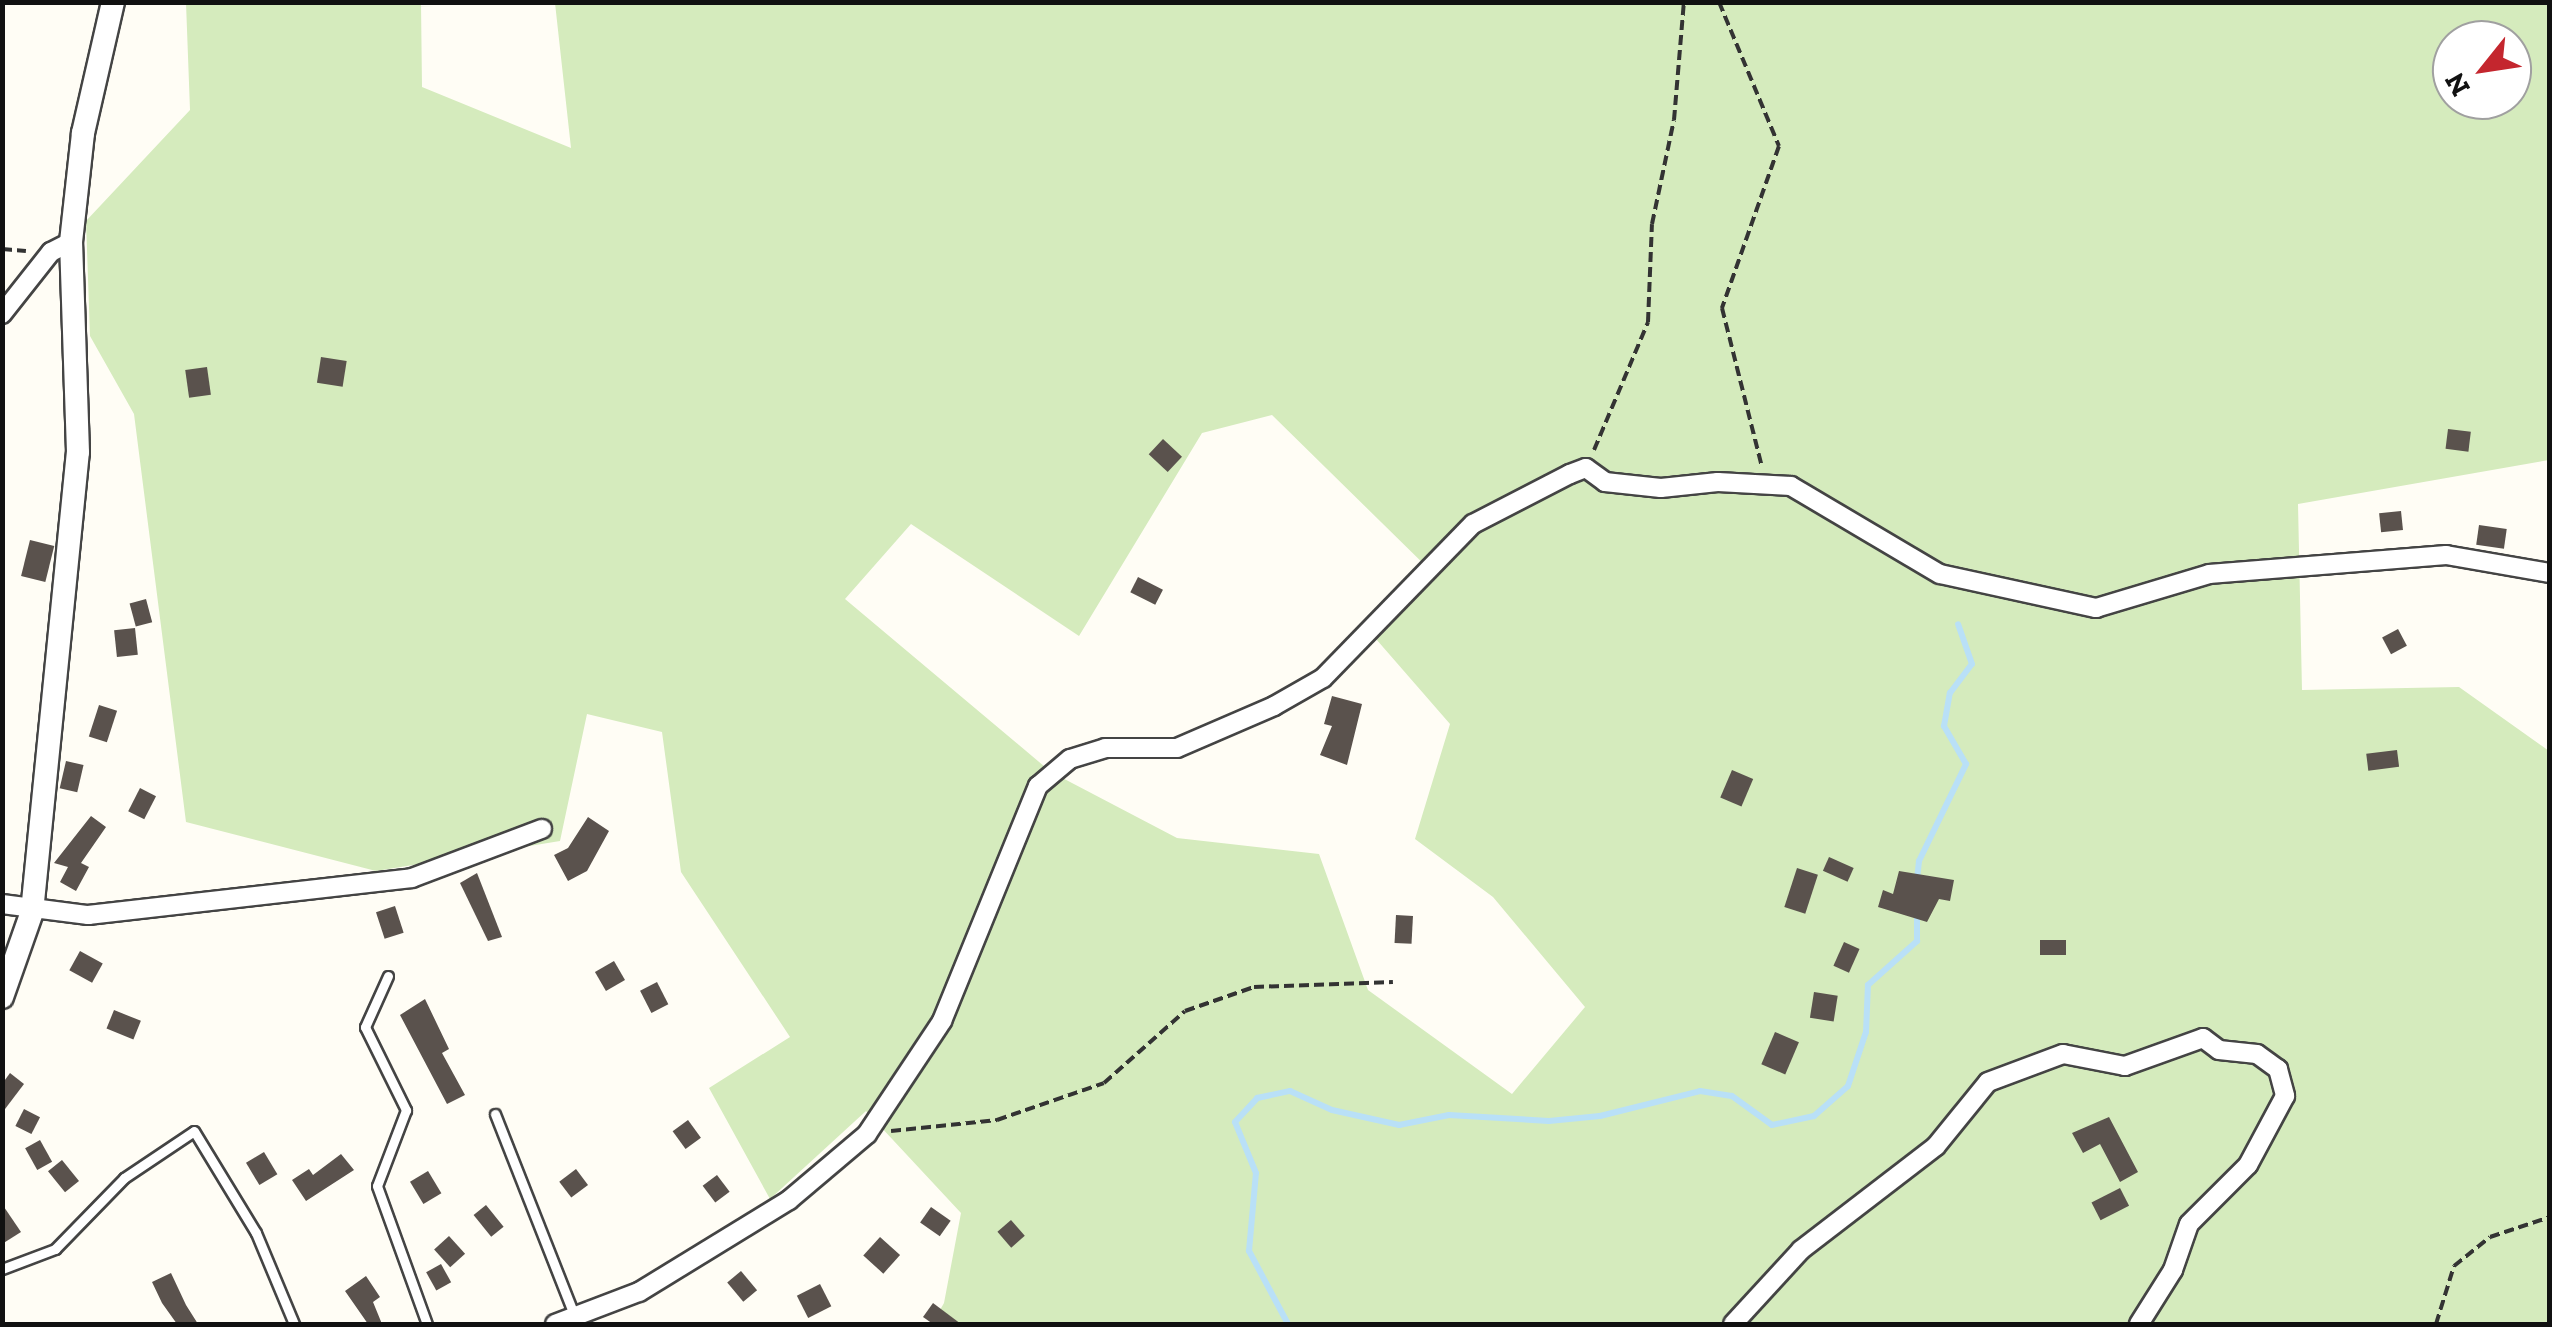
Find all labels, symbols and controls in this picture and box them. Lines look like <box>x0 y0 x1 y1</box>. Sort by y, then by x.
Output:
north arrow <box>2432 20 2532 120</box>
text: N <box>2438 67 2477 102</box>

